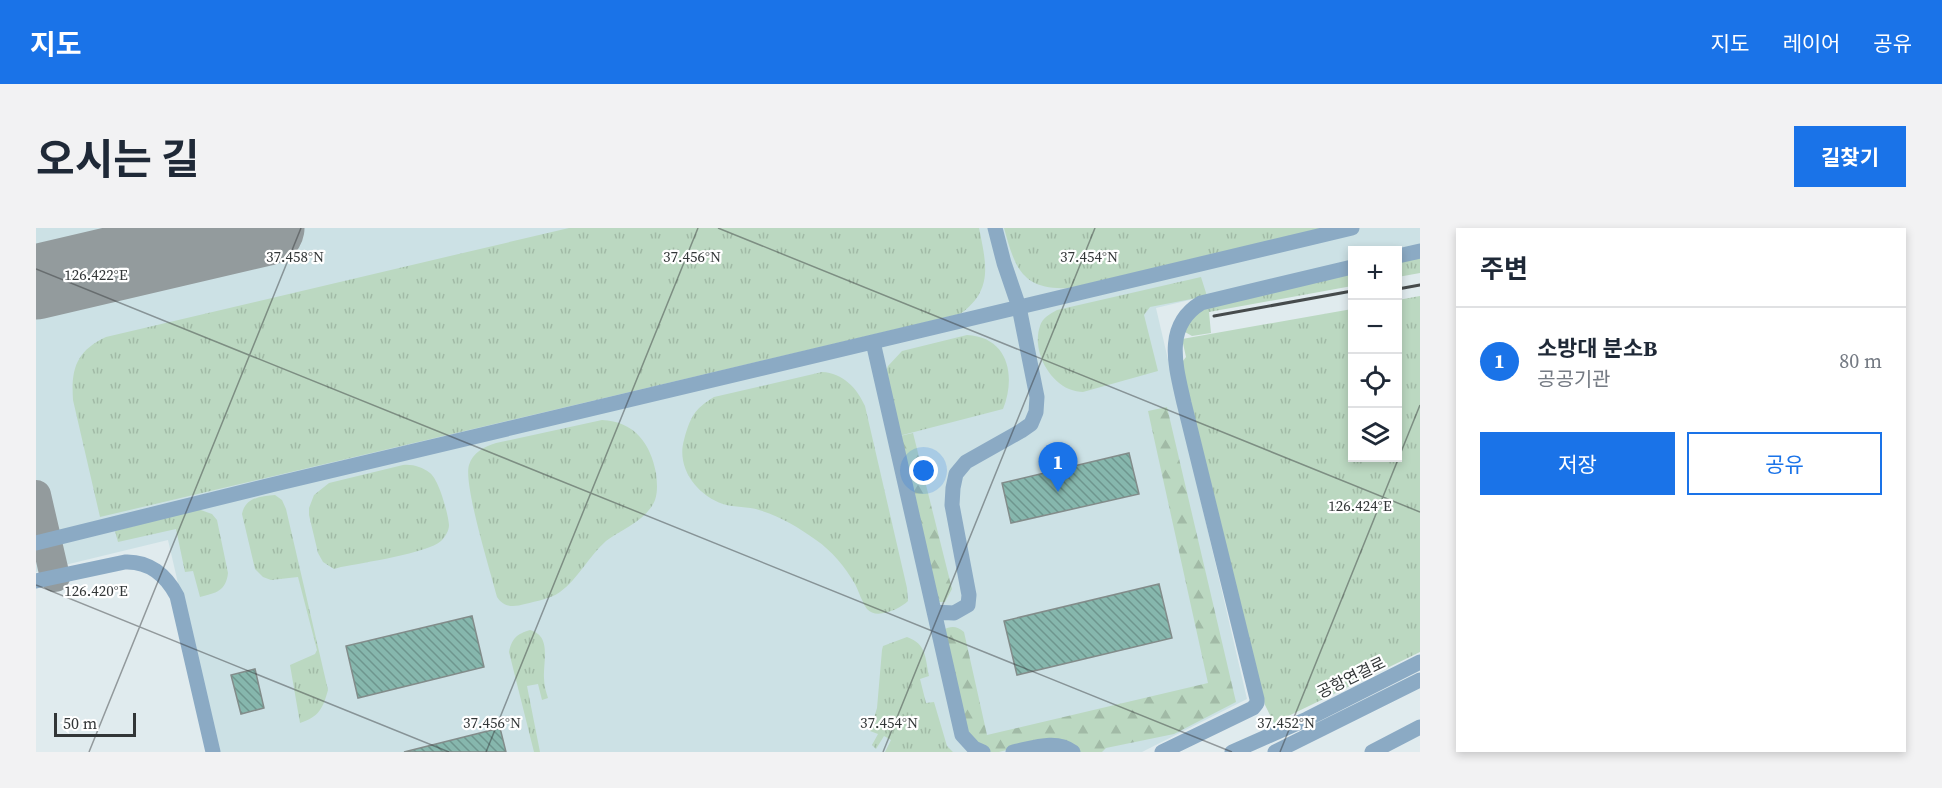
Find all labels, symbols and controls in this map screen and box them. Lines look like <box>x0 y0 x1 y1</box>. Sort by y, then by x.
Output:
text: 지도 <box>30 25 82 63</box>
text: 지도 <box>1711 29 1749 58</box>
text: 레이어 <box>1782 29 1840 58</box>
text: 공유 <box>1873 29 1912 58</box>
button: 길찾기 <box>1794 126 1906 187</box>
text: 오시는 길 <box>36 130 200 188</box>
text: 37.458°N <box>266 246 324 267</box>
text: 37.456°N <box>663 246 721 267</box>
text: 37.454°N <box>1060 246 1118 267</box>
map controls <box>1348 246 1402 462</box>
button: + <box>1348 246 1402 300</box>
text: 주변 <box>1480 251 1528 287</box>
text: 126.422°E <box>64 264 128 285</box>
button: − <box>1348 300 1402 354</box>
text: 소방대 분소B <box>1537 333 1657 363</box>
text: 1 <box>1494 347 1505 375</box>
text: 80 m <box>1839 347 1882 375</box>
button: locate <box>1348 354 1402 408</box>
text: 공공기관 <box>1537 365 1611 393</box>
button: layers <box>1348 408 1402 462</box>
button: 저장 <box>1480 432 1675 495</box>
button: 공유 <box>1687 432 1882 495</box>
pin: 1 <box>1038 442 1078 492</box>
your location <box>909 456 938 485</box>
text: 126.424°E <box>1328 495 1392 516</box>
text: 126.420°E <box>64 580 128 601</box>
street label: 공항연결로 <box>1313 651 1389 703</box>
scale bar <box>54 710 136 738</box>
text: 50 m <box>63 712 97 734</box>
text: 37.456°N <box>463 712 521 733</box>
text: 37.454°N <box>860 712 918 733</box>
text: 37.452°N <box>1257 712 1315 733</box>

